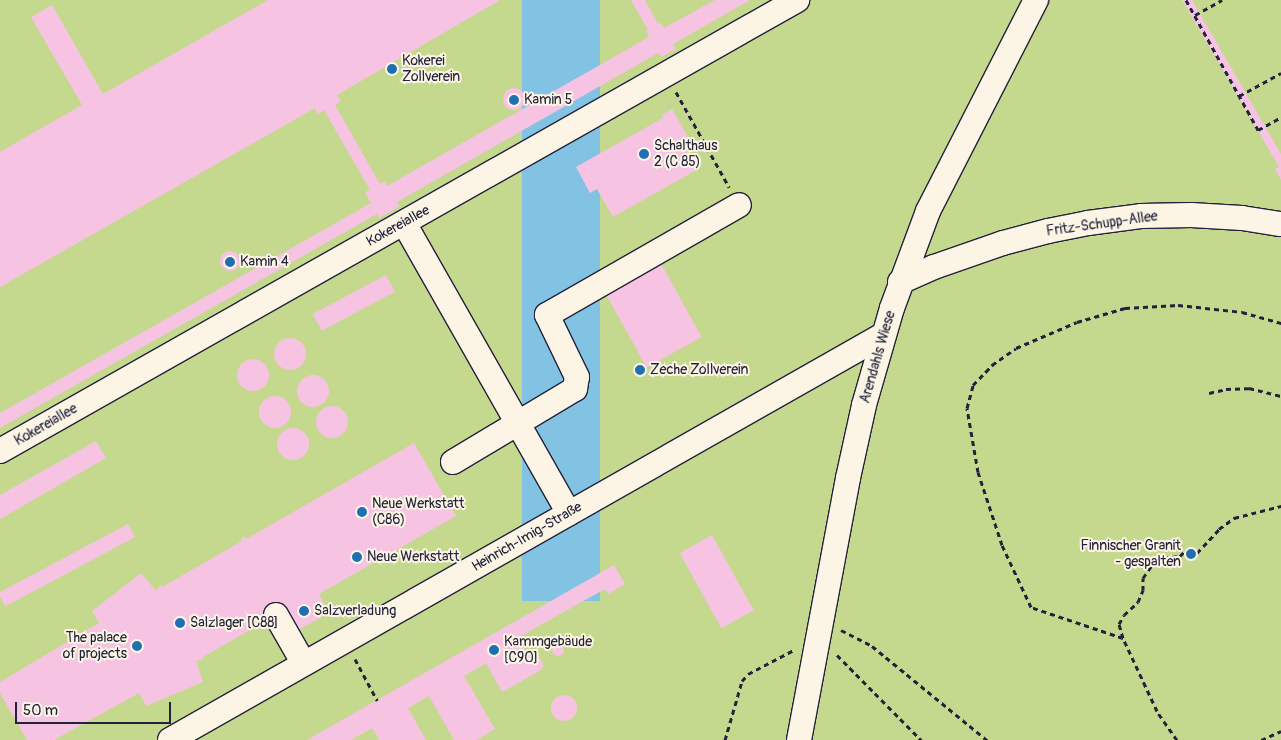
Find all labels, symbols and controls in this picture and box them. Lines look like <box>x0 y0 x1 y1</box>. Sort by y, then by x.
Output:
place label: Kokerei Zollverein <box>402 53 460 85</box>
marker: Kokerei Zollverein <box>386 63 398 75</box>
place label: Kamin 5 <box>524 92 572 108</box>
marker: Kamin 5 <box>508 94 520 106</box>
place label: Schalthaus 2 (C 85) <box>654 138 717 170</box>
marker: Schalthaus 2 (C 85) <box>638 148 650 160</box>
street label: Kokereiallee <box>363 202 433 250</box>
street label: Fritz-Schupp-Allee <box>1045 208 1159 240</box>
place label: Kamin 4 <box>240 254 289 270</box>
marker: Kamin 4 <box>224 256 236 268</box>
street label: Arendahls Wiese <box>857 309 899 405</box>
place label: Zeche Zollverein <box>650 362 748 378</box>
marker: Zeche Zollverein <box>634 364 646 376</box>
street label: Kokereiallee <box>12 400 80 450</box>
place label: Neue Werkstatt (C86) <box>372 496 464 528</box>
street label: Heinrich-Imig-Straße <box>469 499 585 575</box>
marker: Neue Werkstatt (C86) <box>356 506 368 518</box>
place label: Finnischer Granit - gespalten <box>1081 538 1181 570</box>
marker: Finnischer Granit - gespalten <box>1185 548 1197 560</box>
place label: Neue Werkstatt <box>367 549 459 565</box>
marker: Neue Werkstatt <box>351 551 363 563</box>
place label: Salzverladung <box>314 603 396 619</box>
marker: Salzverladung <box>298 605 310 617</box>
place label: Salzlager [C88] <box>190 615 279 631</box>
marker: Salzlager [C88] <box>174 617 186 629</box>
place label: The palace of projects <box>63 630 127 662</box>
place label: Kammgebäude [C90] <box>504 634 592 666</box>
marker: The palace of projects <box>131 640 143 652</box>
marker: Kammgebäude [C90] <box>488 644 500 656</box>
scale bar <box>18 692 174 724</box>
text: 50 m <box>23 701 58 720</box>

